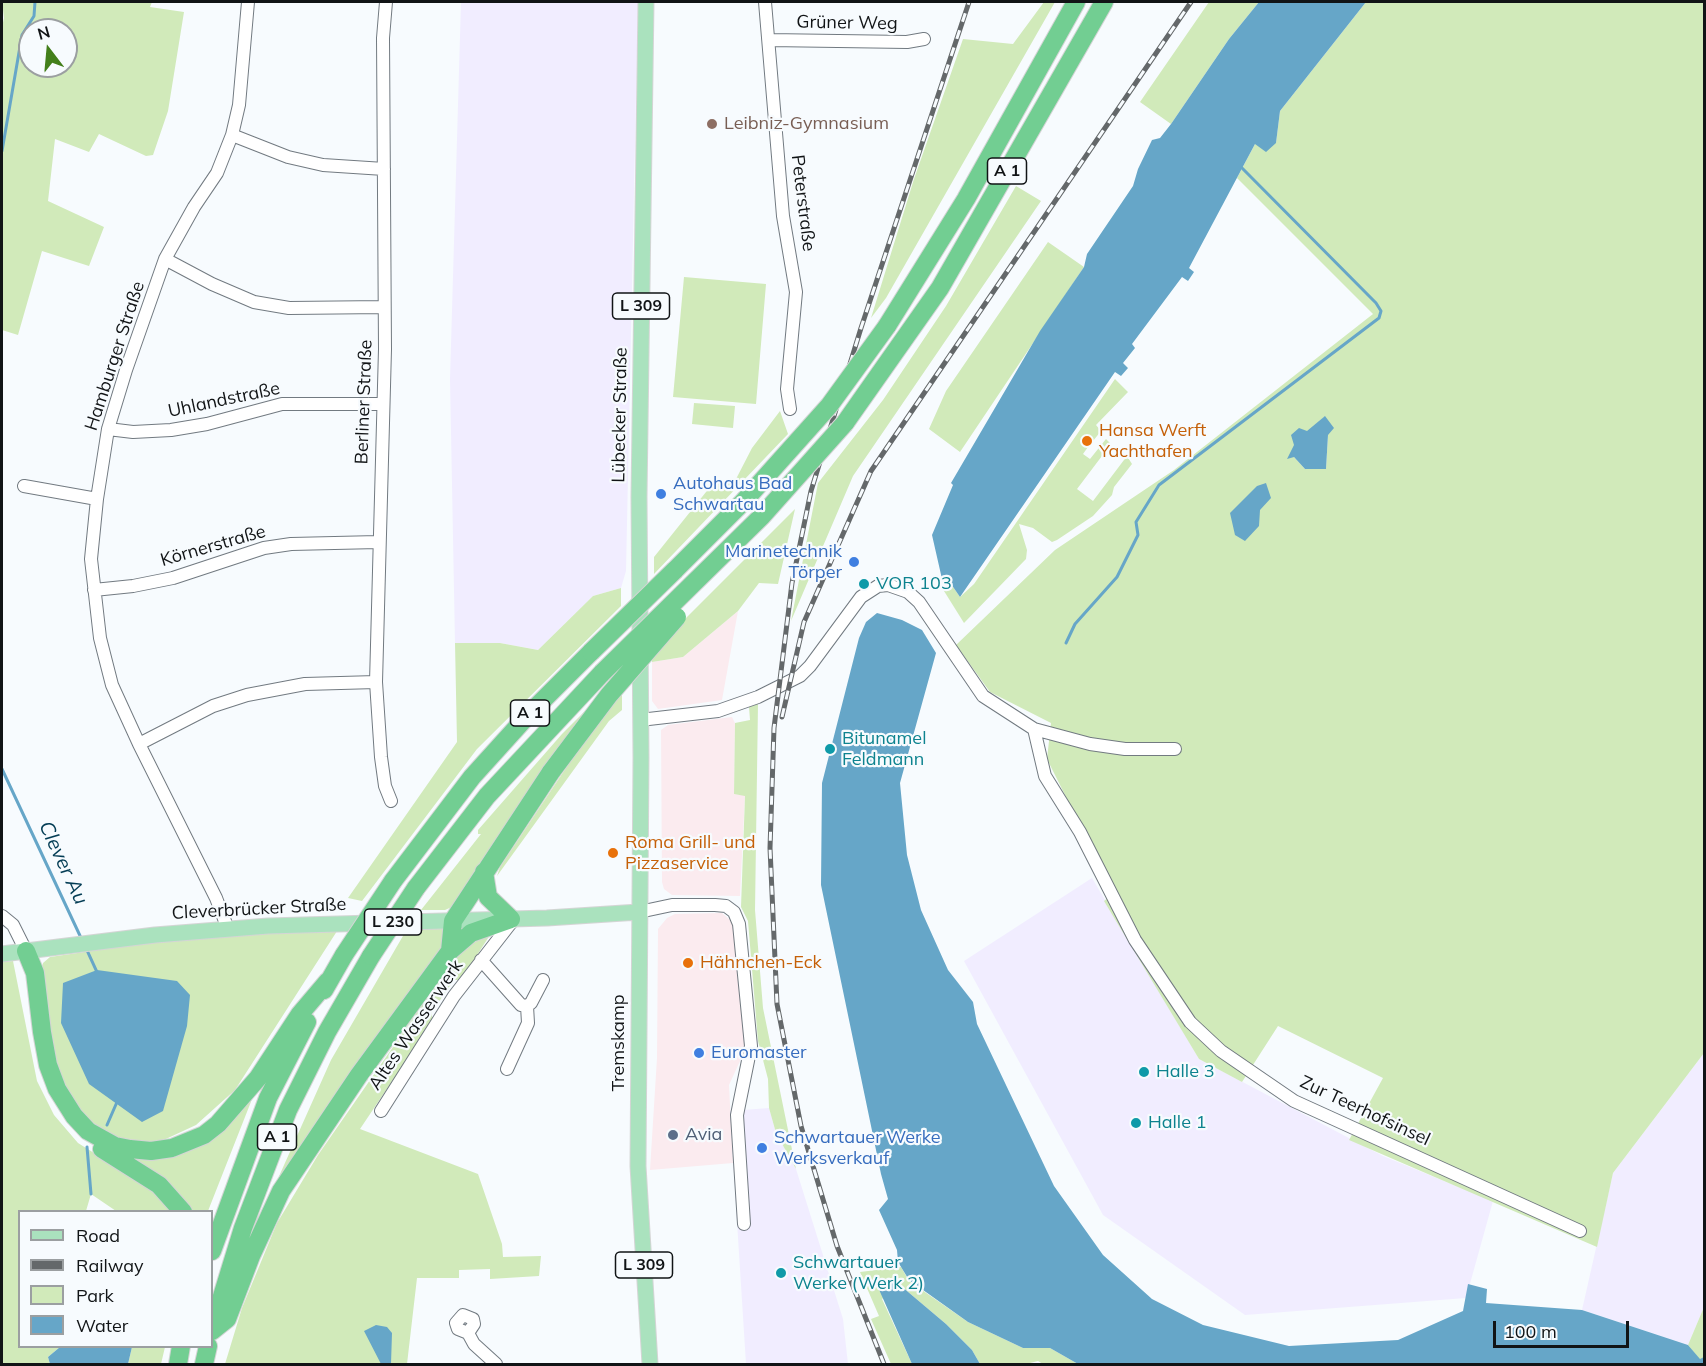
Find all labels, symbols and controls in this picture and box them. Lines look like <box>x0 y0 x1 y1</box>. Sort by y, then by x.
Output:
street label: Grüner Weg <box>796 11 898 35</box>
north arrow <box>18 18 78 78</box>
text: N <box>35 21 52 44</box>
place label: Leibniz-Gymnasium <box>724 113 889 135</box>
marker: Leibniz-Gymnasium <box>705 117 719 131</box>
street label: Peterstraße <box>786 153 820 253</box>
road number: A 1 <box>988 158 1026 184</box>
street label: Hamburger Straße <box>81 279 149 433</box>
road number: L 309 <box>612 293 670 319</box>
street label: Berliner Straße <box>351 339 377 465</box>
street label: Lübecker Straße <box>608 347 632 483</box>
street label: Uhlandstraße <box>166 378 282 422</box>
place label: Hansa Werft Yachthafen <box>1099 420 1206 462</box>
marker: Hansa Werft Yachthafen <box>1080 434 1094 448</box>
place label: Autohaus Bad Schwartau <box>673 473 792 516</box>
marker: Autohaus Bad Schwartau <box>654 487 668 501</box>
street label: Körnerstraße <box>158 521 268 571</box>
place label: Marinetechnik Törper <box>725 541 842 584</box>
marker: Marinetechnik Törper <box>847 555 861 569</box>
place label: VOR 103 <box>876 573 952 595</box>
marker: VOR 103 <box>857 577 871 591</box>
road number: A 1 <box>510 700 550 726</box>
place label: Bitunamel Feldmann <box>842 728 926 771</box>
marker: Bitunamel Feldmann <box>823 742 837 756</box>
water label: Clever Au <box>33 817 93 909</box>
place label: Roma Grill- und Pizzaservice <box>625 832 756 874</box>
marker: Roma Grill- und Pizzaservice <box>606 846 620 860</box>
street label: Cleverbrücker Straße <box>171 894 347 924</box>
road number: L 230 <box>364 909 422 935</box>
place label: Hähnchen-Eck <box>700 952 822 974</box>
street label: Altes Wasserwerk <box>364 956 468 1094</box>
marker: Hähnchen-Eck <box>681 956 695 970</box>
street label: Tremskamp <box>608 994 630 1092</box>
place label: Euromaster <box>711 1042 807 1064</box>
marker: Euromaster <box>692 1046 706 1060</box>
place label: Halle 3 <box>1156 1061 1214 1083</box>
marker: Halle 3 <box>1137 1065 1151 1079</box>
street label: Zur Teerhofsinsel <box>1296 1071 1434 1151</box>
place label: Halle 1 <box>1148 1112 1206 1134</box>
marker: Halle 1 <box>1129 1116 1143 1130</box>
road number: A 1 <box>258 1124 296 1150</box>
place label: Avia <box>685 1124 722 1146</box>
place label: Schwartauer Werke Werksverkauf <box>774 1127 940 1170</box>
marker: Avia <box>666 1128 680 1142</box>
marker: Schwartauer Werke Werksverkauf <box>755 1141 769 1155</box>
legend <box>18 1210 213 1348</box>
text: Road <box>76 1224 120 1247</box>
road number: L 309 <box>616 1252 672 1278</box>
place label: Schwartauer Werke (Werk 2) <box>793 1252 924 1294</box>
text: Railway <box>76 1254 144 1277</box>
marker: Schwartauer Werke (Werk 2) <box>774 1266 788 1280</box>
text: Park <box>76 1284 114 1307</box>
scale bar <box>1496 1309 1632 1347</box>
text: Water <box>76 1314 128 1337</box>
text: 100 m <box>1504 1320 1557 1343</box>

